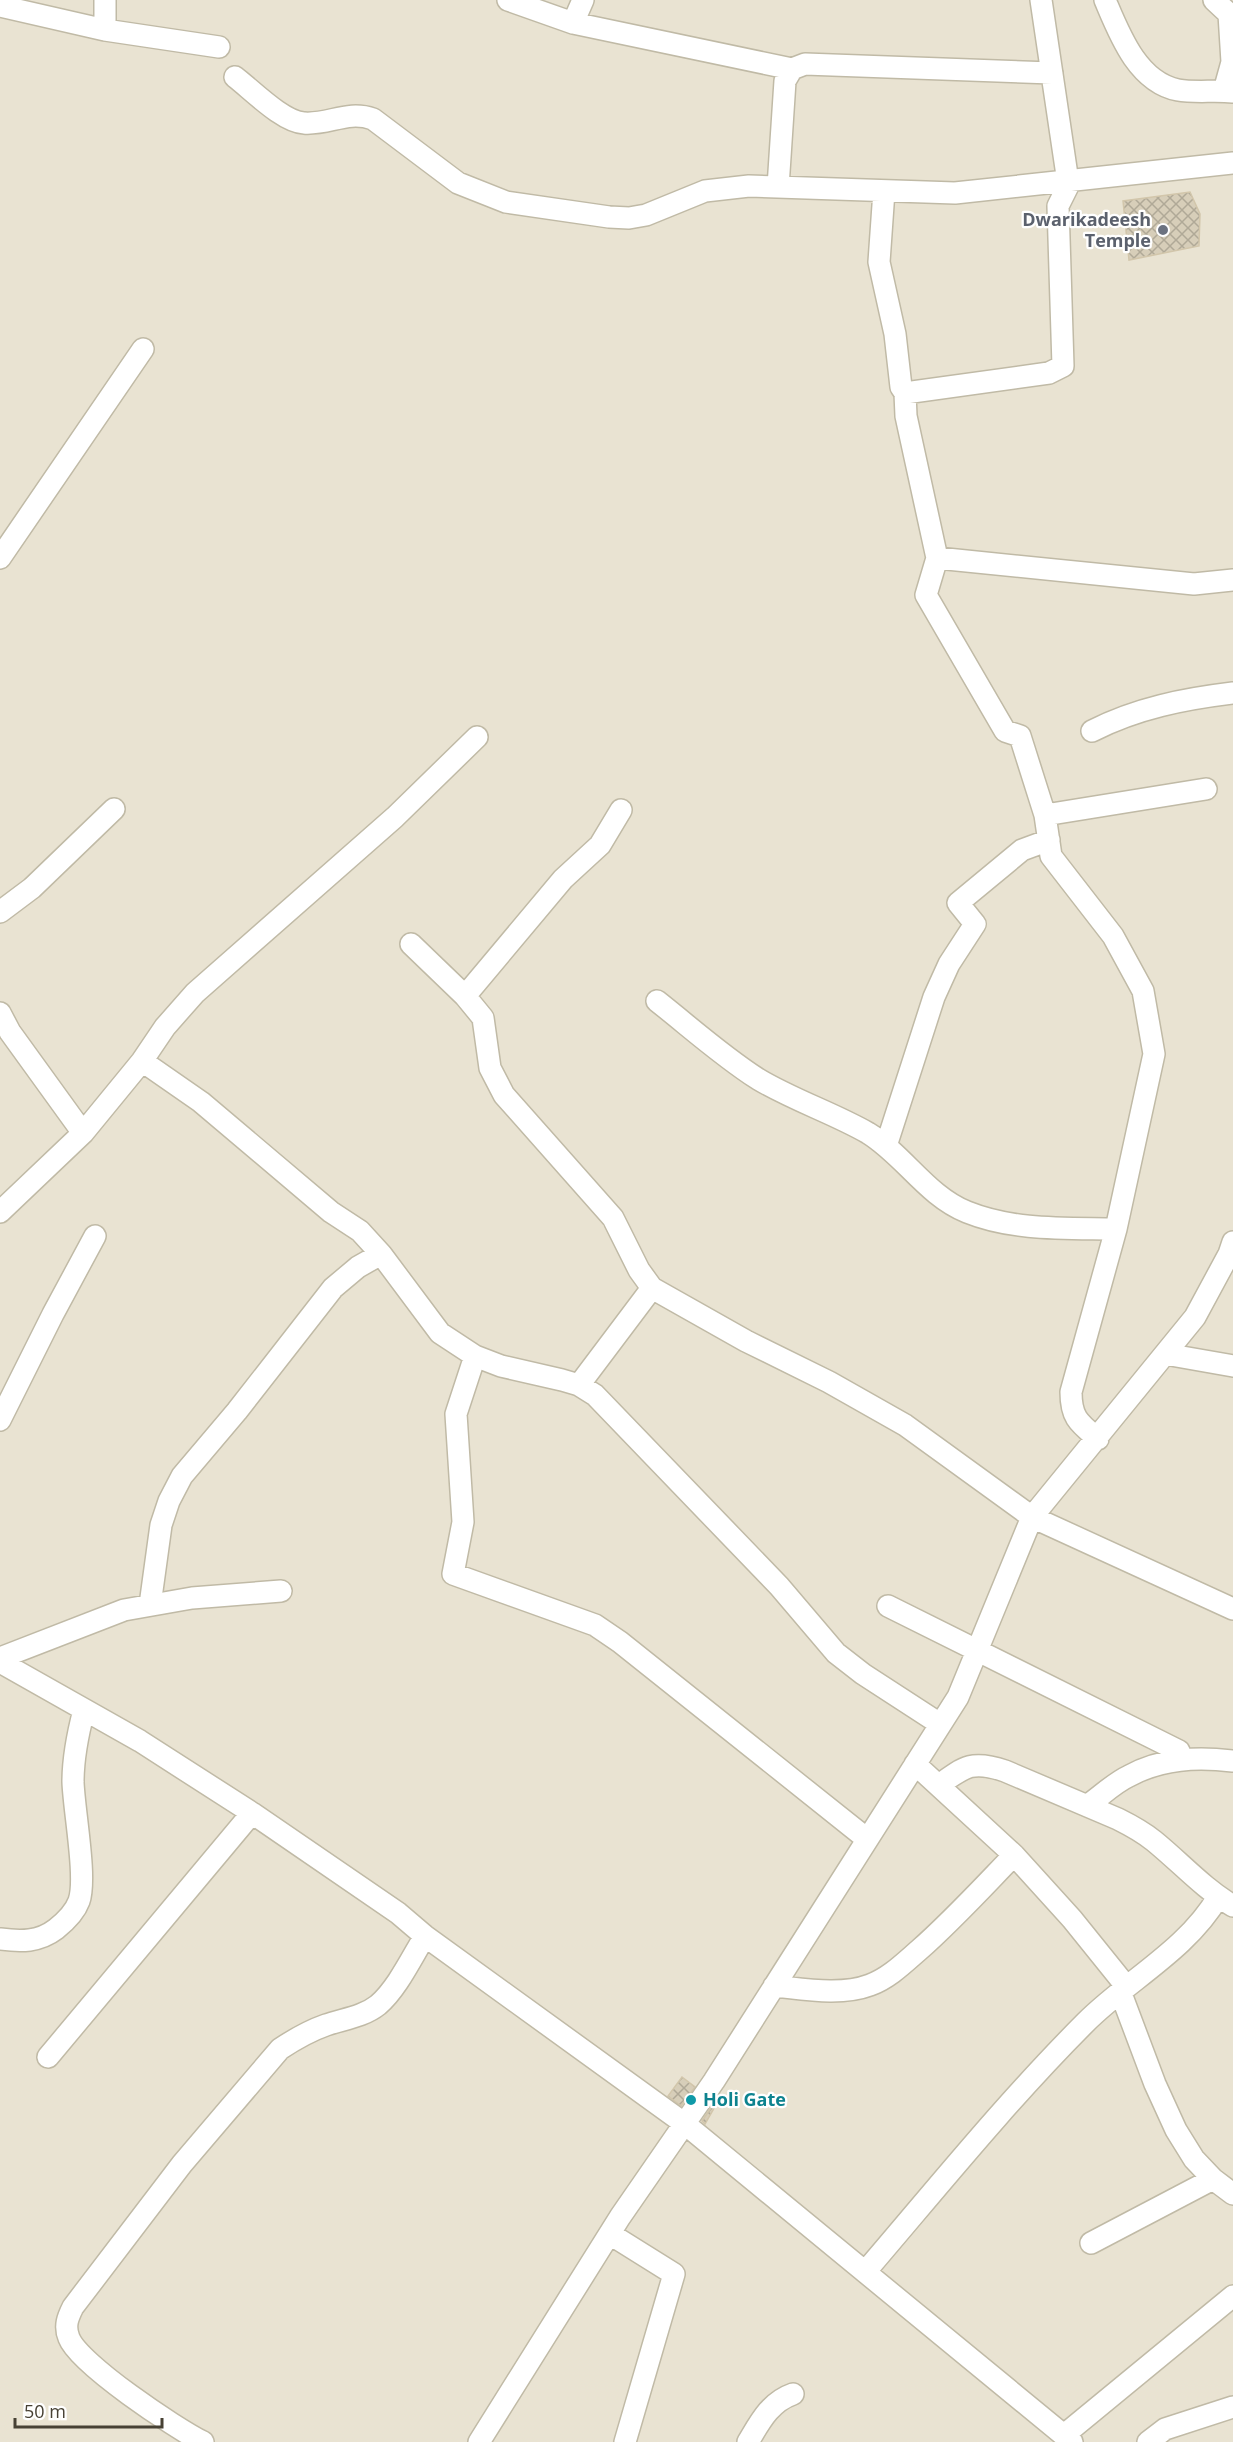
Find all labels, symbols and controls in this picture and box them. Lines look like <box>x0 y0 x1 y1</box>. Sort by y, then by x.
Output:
place label: Dwarikadeesh Temple <box>1022 207 1151 252</box>
marker: Dwarikadeesh Temple <box>1156 223 1170 237</box>
place label: Holi Gate <box>703 2087 786 2111</box>
marker: Holi Gate <box>684 2093 698 2107</box>
scale bar <box>15 2391 162 2429</box>
text: 50 m <box>24 2399 66 2423</box>

